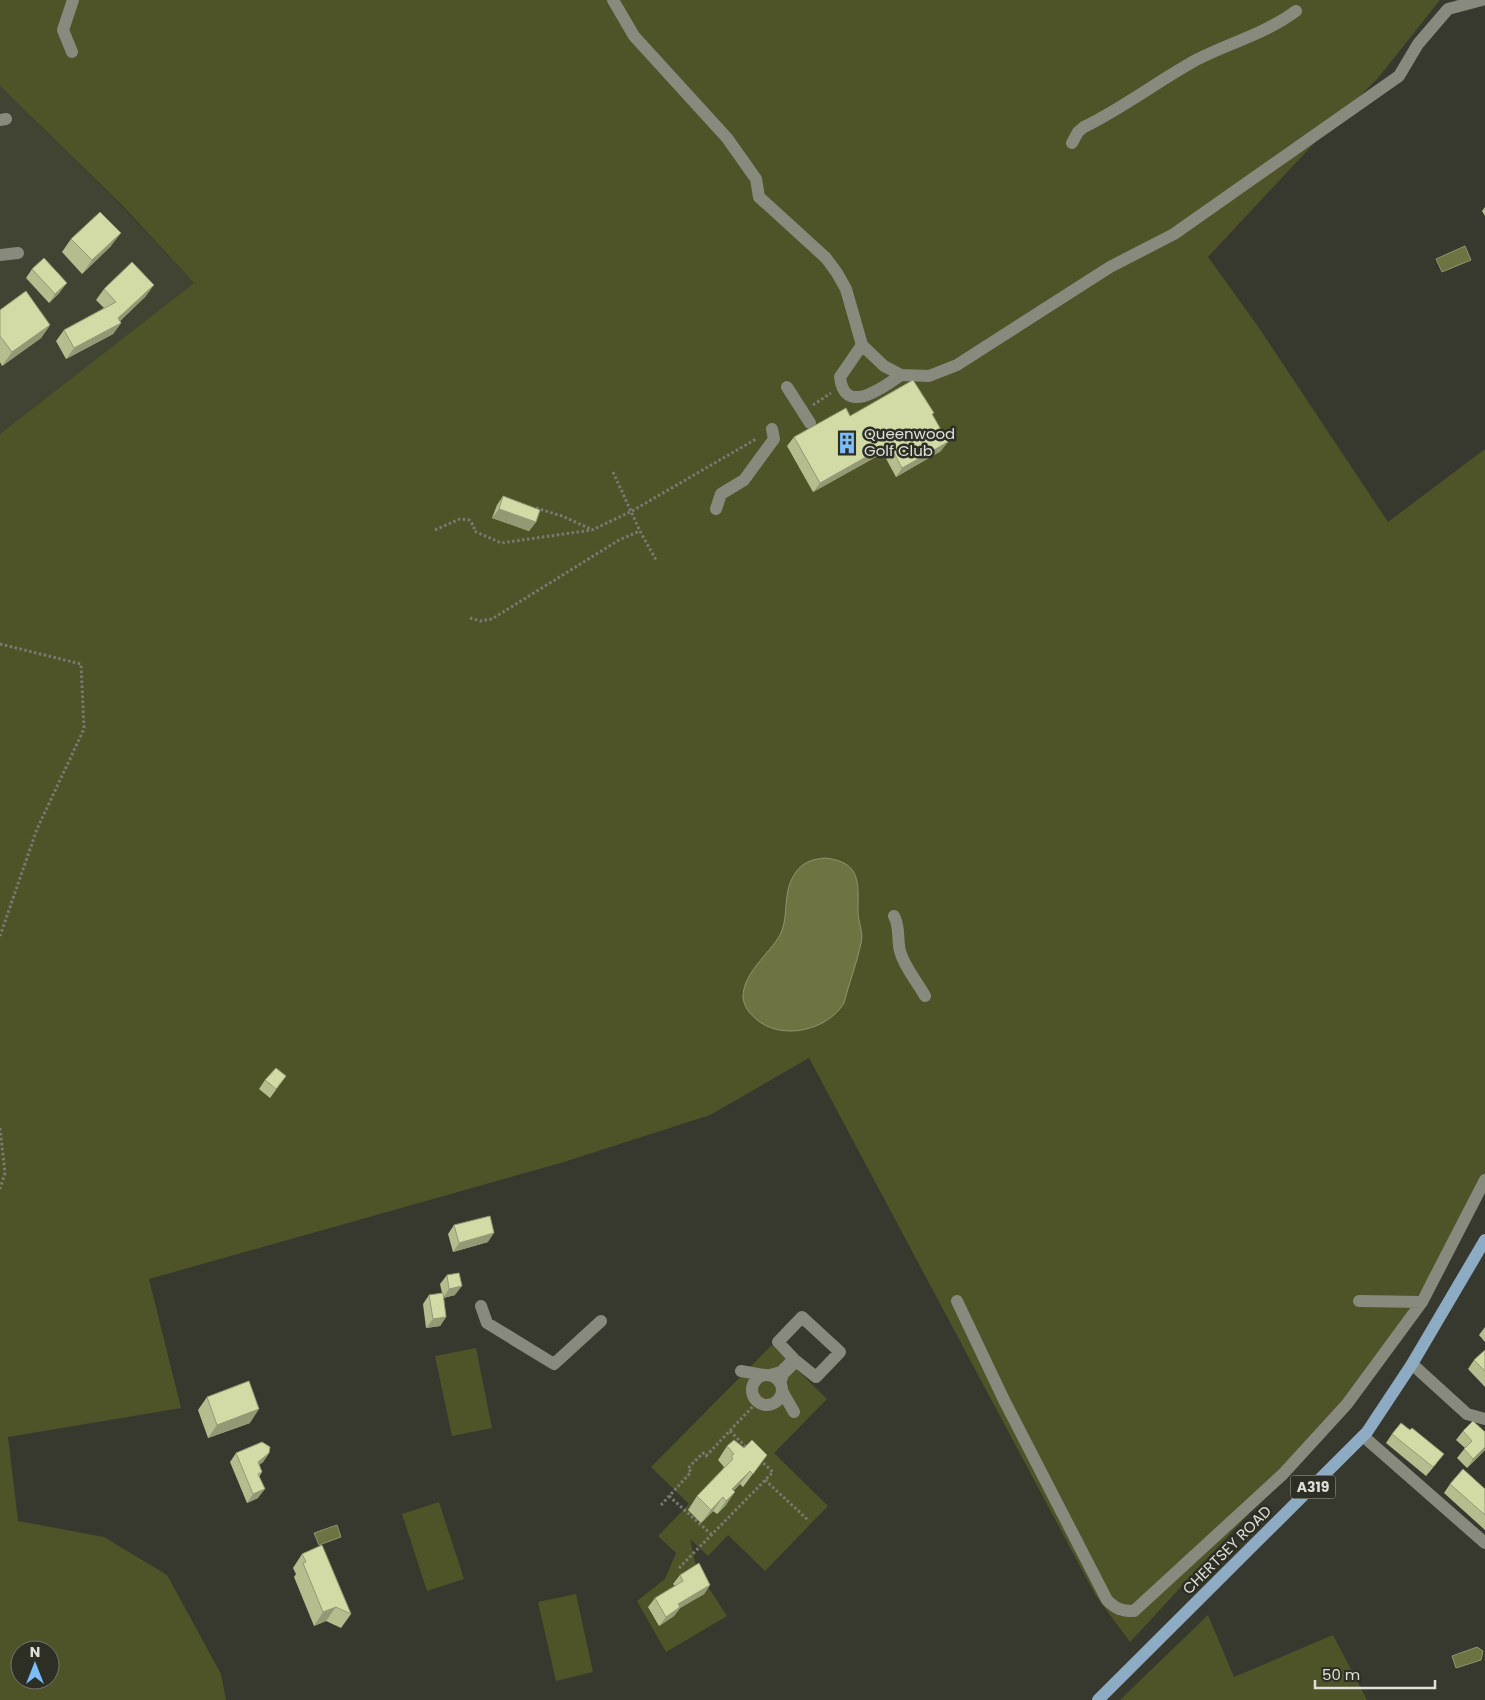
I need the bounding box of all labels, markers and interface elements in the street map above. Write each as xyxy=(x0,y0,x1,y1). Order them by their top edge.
place label: Queenwood Golf Club xyxy=(864,423,955,461)
building icon: Queenwood Golf Club xyxy=(834,430,860,456)
road number: A319 xyxy=(1290,1475,1336,1498)
street label: CHERTSEY ROAD xyxy=(1178,1501,1276,1599)
north arrow xyxy=(10,1640,60,1690)
text: N xyxy=(30,1642,40,1662)
scale bar xyxy=(1315,1658,1435,1690)
text: 50 m xyxy=(1322,1664,1360,1685)

